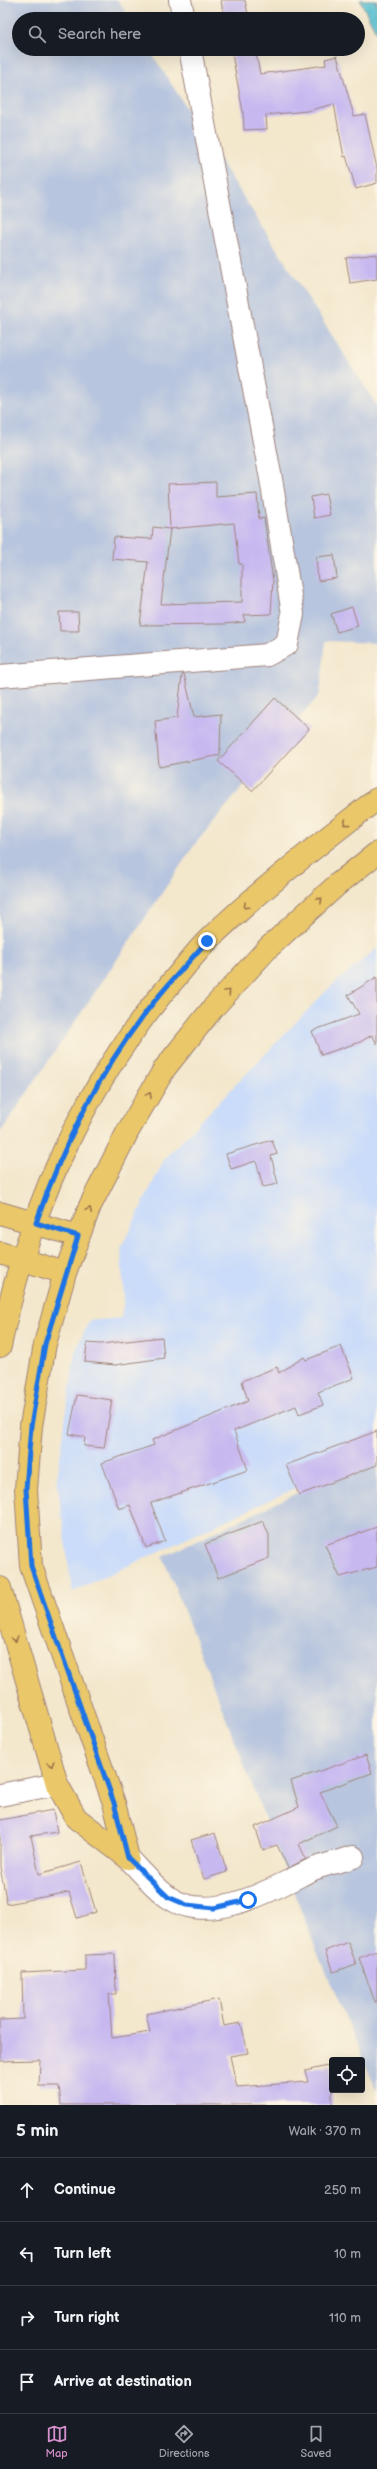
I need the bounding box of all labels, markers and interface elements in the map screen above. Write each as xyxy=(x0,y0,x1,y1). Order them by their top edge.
search box xyxy=(12,12,365,56)
icon: search xyxy=(26,23,48,45)
text: Search here xyxy=(58,25,141,44)
one-way arrow xyxy=(343,818,350,826)
one-way arrow xyxy=(315,898,323,905)
one-way arrow xyxy=(243,901,251,908)
route end xyxy=(198,932,216,950)
one-way arrow xyxy=(223,989,230,996)
one-way arrow xyxy=(145,1092,152,1099)
one-way arrow xyxy=(84,1206,92,1214)
one-way arrow xyxy=(10,1635,19,1642)
one-way arrow xyxy=(46,1760,55,1767)
route start xyxy=(239,1891,257,1909)
map controls xyxy=(329,2057,365,2093)
button: locate xyxy=(329,2057,365,2093)
text: 5 min xyxy=(16,2121,59,2141)
text: Walk · 370 m xyxy=(288,2123,361,2139)
icon: ahead xyxy=(16,2179,38,2201)
text: Continue xyxy=(54,2180,116,2199)
text: 250 m xyxy=(324,2182,361,2198)
icon: left xyxy=(16,2243,38,2265)
text: Turn left xyxy=(54,2244,111,2263)
text: 10 m xyxy=(334,2246,361,2262)
icon: right xyxy=(16,2307,38,2329)
text: Turn right xyxy=(54,2308,119,2327)
text: 110 m xyxy=(329,2310,361,2326)
icon: arrive xyxy=(16,2371,38,2393)
text: Arrive at destination xyxy=(54,2372,192,2391)
tab: Map xyxy=(46,2423,68,2460)
tab: Directions xyxy=(159,2423,209,2460)
tab: Saved xyxy=(301,2423,331,2460)

